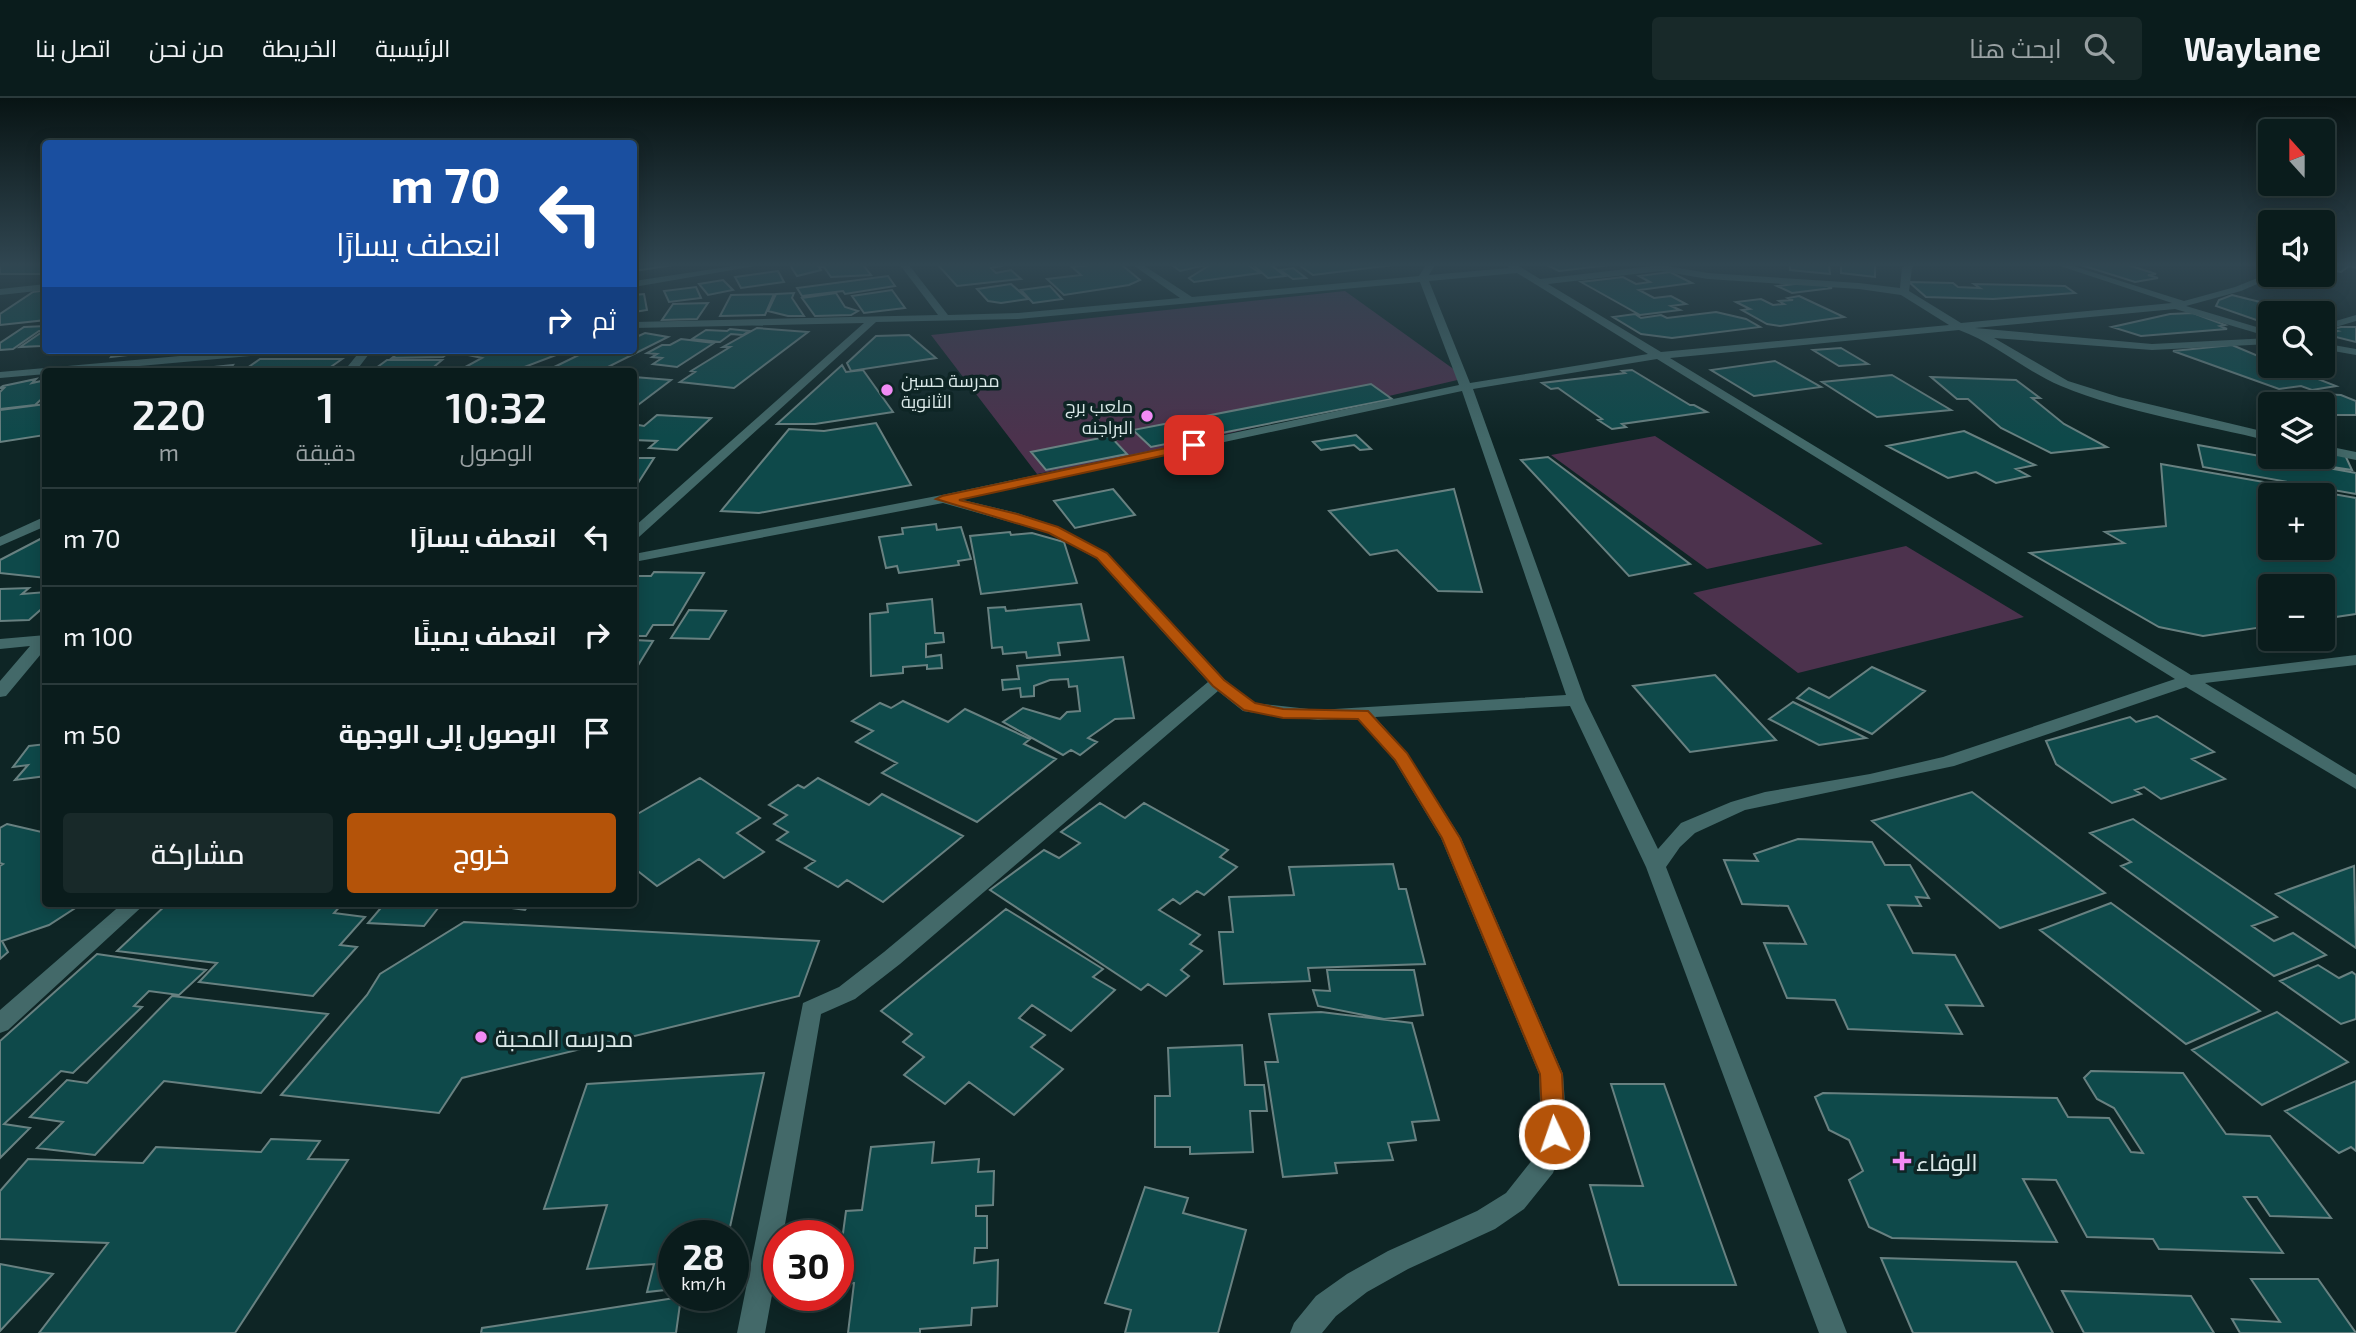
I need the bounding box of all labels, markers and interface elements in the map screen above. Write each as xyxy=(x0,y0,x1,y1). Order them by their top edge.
search box xyxy=(1652,17,2142,80)
text: Waylane xyxy=(2184,28,2321,68)
icon: search xyxy=(2080,29,2118,67)
text: ابحث هنا xyxy=(1969,32,2062,63)
text: اتصل بنا xyxy=(35,33,111,62)
text: من نحن xyxy=(149,33,224,62)
text: الخريطة xyxy=(262,33,337,62)
text: الرئيسية xyxy=(375,33,450,62)
north arrow xyxy=(2258,119,2334,196)
map controls xyxy=(2258,119,2335,651)
text: 70 m xyxy=(390,154,501,213)
icon: left xyxy=(525,168,616,259)
button: sound xyxy=(2258,210,2335,287)
text: انعطف يسارًا xyxy=(336,224,501,262)
icon: right xyxy=(540,301,578,339)
button: search xyxy=(2258,301,2335,378)
text: ثم xyxy=(592,304,616,335)
place label: مدرسة حسين الثانوية xyxy=(901,369,1000,413)
text: 1 xyxy=(317,381,335,431)
text: 10:32 xyxy=(446,381,547,431)
marker: مدرسة حسين الثانوية xyxy=(879,382,895,398)
text: 220 xyxy=(132,388,206,438)
button: layers xyxy=(2258,392,2335,469)
place label: ملعب برج البراجنه xyxy=(1065,395,1133,439)
marker: ملعب برج البراجنه xyxy=(1139,408,1155,424)
pin xyxy=(1164,415,1224,475)
icon: arrive xyxy=(1175,426,1213,464)
text: m xyxy=(159,438,179,466)
text: دقيقة xyxy=(296,438,356,466)
text: الوصول xyxy=(460,438,533,466)
button: + xyxy=(2258,483,2335,560)
icon: left xyxy=(578,518,616,556)
text: انعطف يسارًا xyxy=(410,521,557,552)
text: 70 m xyxy=(63,522,121,553)
button: − xyxy=(2258,574,2335,651)
icon: right xyxy=(578,616,616,654)
text: انعطف يمينًا xyxy=(413,619,557,650)
text: 100 m xyxy=(63,620,133,651)
icon: arrive xyxy=(578,714,616,752)
text: الوصول إلى الوجهة xyxy=(339,717,557,748)
text: 50 m xyxy=(63,718,121,749)
button: مشاركة xyxy=(63,813,333,893)
button: خروج xyxy=(347,813,616,893)
place label: مدرسه المحبة xyxy=(495,1023,633,1052)
marker: مدرسه المحبة xyxy=(473,1029,489,1045)
position arrow xyxy=(1517,1097,1591,1171)
place label: الوفاء xyxy=(1916,1147,1978,1176)
marker: الوفاء xyxy=(1894,1153,1910,1169)
speed limit sign: 30 xyxy=(763,1220,854,1311)
text: 28 xyxy=(682,1235,725,1277)
text: km/h xyxy=(681,1272,726,1294)

